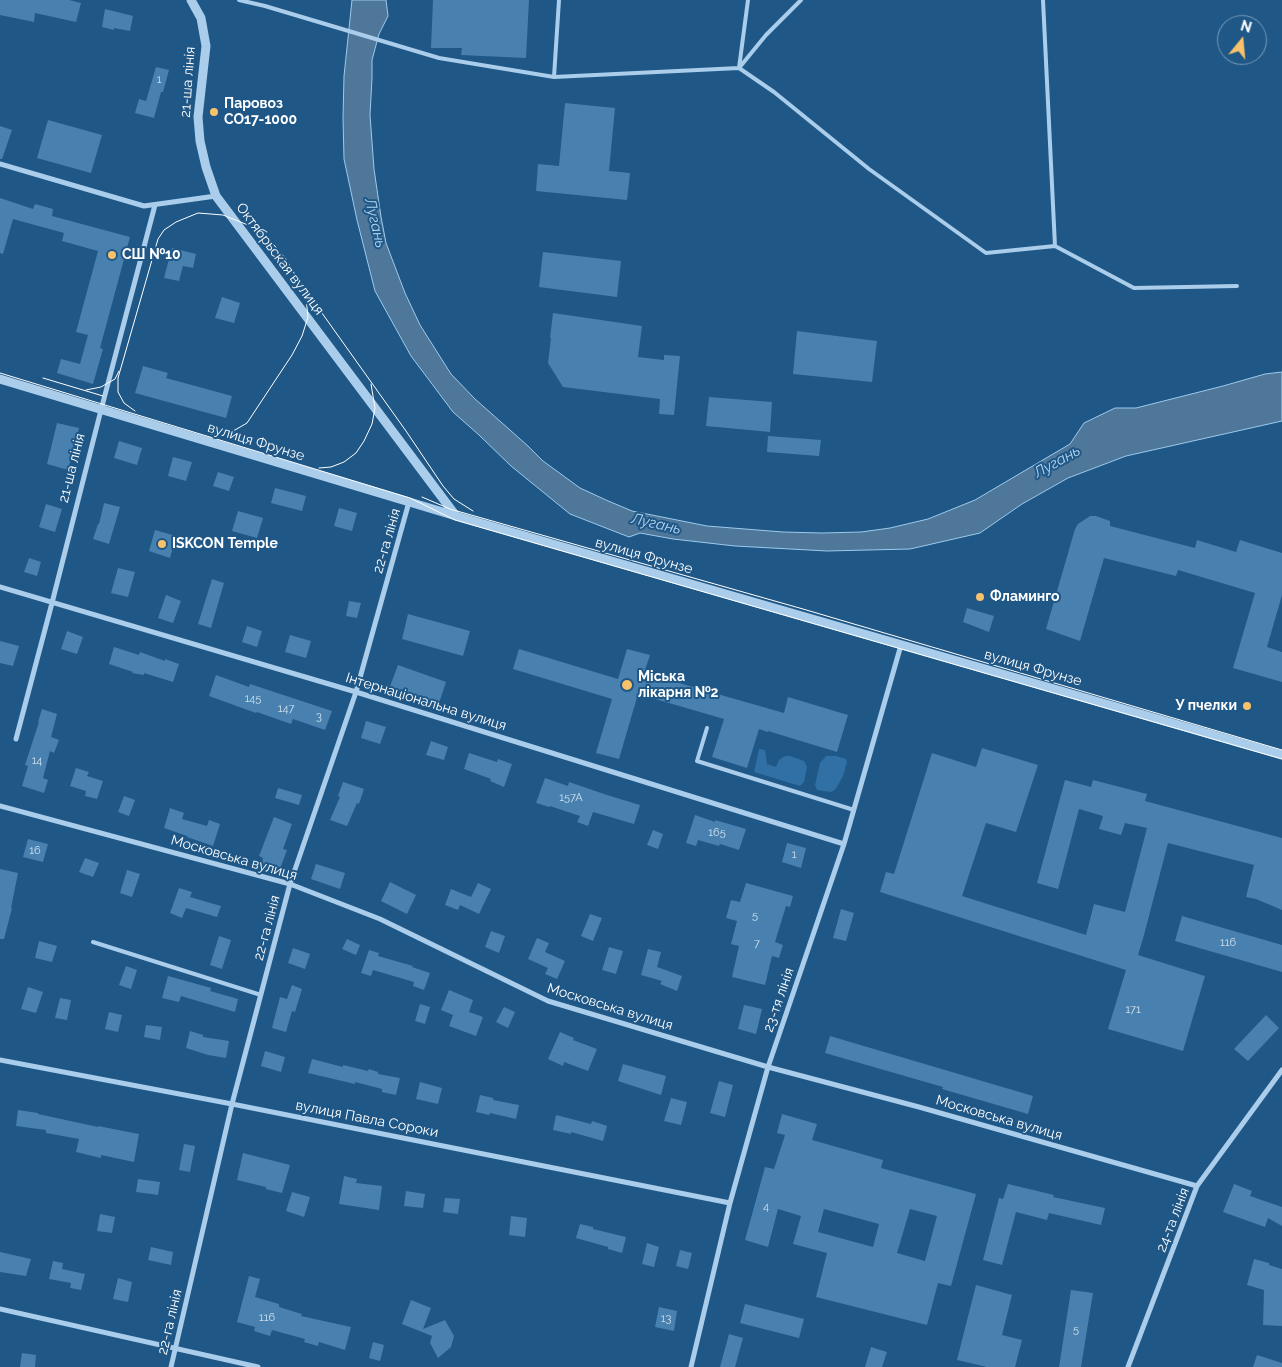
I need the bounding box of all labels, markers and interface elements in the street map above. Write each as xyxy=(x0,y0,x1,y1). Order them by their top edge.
north arrow xyxy=(1217,15,1267,65)
text: N xyxy=(1239,17,1254,36)
street label: 21-ша лінія xyxy=(177,46,199,118)
house number: 1 xyxy=(157,73,161,87)
place label: Паровоз СО17-1000 xyxy=(224,96,297,128)
marker: Паровоз СО17-1000 xyxy=(208,106,220,118)
water label: Лугань xyxy=(361,196,389,250)
street label: Октябрьская вулиця xyxy=(232,200,328,318)
place label: СШ №10 xyxy=(122,247,181,263)
marker: СШ №10 xyxy=(106,249,118,261)
street label: вулиця Фрунзе xyxy=(206,419,306,465)
street label: 21-ша лінія xyxy=(55,432,89,504)
water label: Лугань xyxy=(1030,442,1084,482)
street label: 22-га лінія xyxy=(370,507,404,575)
water label: Лугань xyxy=(629,510,683,538)
street label: вулиця Фрунзе xyxy=(593,534,695,578)
place label: ISKCON Temple xyxy=(172,536,278,552)
marker: ISKCON Temple xyxy=(156,538,168,550)
place label: Фламинго xyxy=(990,589,1060,605)
marker: Фламинго xyxy=(974,591,986,603)
street label: вулиця Фрунзе xyxy=(982,646,1084,690)
place label: Міська лікарня №2 xyxy=(638,669,718,702)
street label: Інтернаціональна вулиця xyxy=(344,670,508,734)
marker: Міська лікарня №2 xyxy=(620,678,634,692)
house number: 145 xyxy=(245,692,261,706)
place label: У пчелки xyxy=(1175,698,1237,714)
marker: У пчелки xyxy=(1241,700,1253,712)
house number: 147 xyxy=(278,702,294,716)
house number: 3 xyxy=(316,710,322,724)
house number: 14 xyxy=(32,754,42,768)
house number: 157А xyxy=(559,791,583,805)
house number: 165 xyxy=(708,826,726,840)
street label: Московська вулиця xyxy=(169,832,299,884)
house number: 16 xyxy=(29,844,41,858)
house number: 1 xyxy=(792,848,796,862)
street label: 22-га лінія xyxy=(250,894,284,962)
house number: 5 xyxy=(752,909,758,923)
house number: 116 xyxy=(1220,936,1236,950)
house number: 7 xyxy=(754,937,760,951)
street label: 23-тя лінія xyxy=(760,966,798,1034)
street label: Московська вулиця xyxy=(545,980,675,1034)
house number: 171 xyxy=(1125,1003,1141,1017)
street label: Московська вулиця xyxy=(934,1092,1064,1144)
street label: вулиця Павла Сороки xyxy=(294,1097,440,1141)
street label: 24-та лінія xyxy=(1153,1185,1193,1255)
house number: 4 xyxy=(763,1200,769,1214)
street label: 22-га лінія xyxy=(154,1288,186,1356)
house number: 116 xyxy=(259,1311,275,1325)
house number: 13 xyxy=(661,1312,671,1326)
house number: 5 xyxy=(1073,1323,1079,1337)

